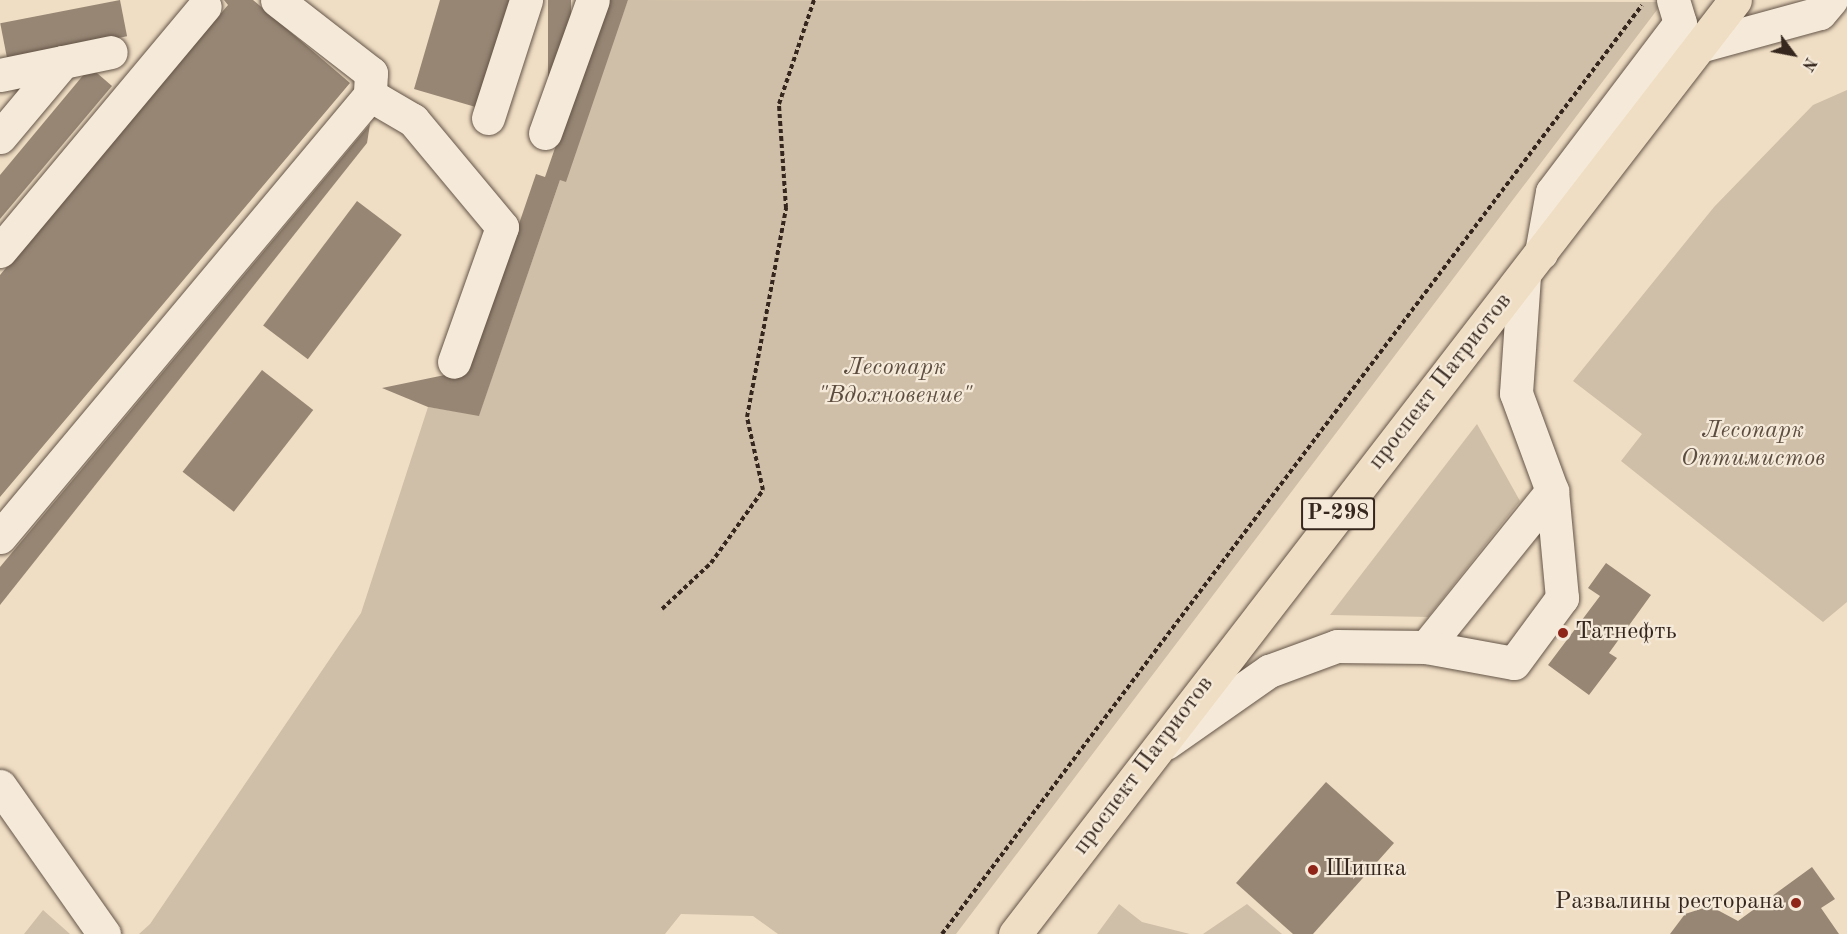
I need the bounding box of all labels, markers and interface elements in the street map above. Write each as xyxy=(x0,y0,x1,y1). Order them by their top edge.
north arrow xyxy=(1763,24,1823,84)
text: N xyxy=(1798,54,1818,73)
street label: проспект Патриотов xyxy=(1363,288,1519,476)
park label: Лесопарк "Вдохновение" xyxy=(818,355,972,411)
park label: Лесопарк Оптимистов xyxy=(1681,418,1825,474)
road number: Р-298 xyxy=(1300,495,1376,533)
place label: Татнефть xyxy=(1575,619,1677,647)
marker: Татнефть xyxy=(1556,626,1570,640)
street label: проспект Патриотов xyxy=(1067,671,1221,861)
place label: Шишка xyxy=(1325,856,1407,884)
marker: Шишка xyxy=(1306,863,1320,877)
place label: Развалины ресторана xyxy=(1555,889,1784,917)
marker: Развалины ресторана xyxy=(1789,896,1803,910)

